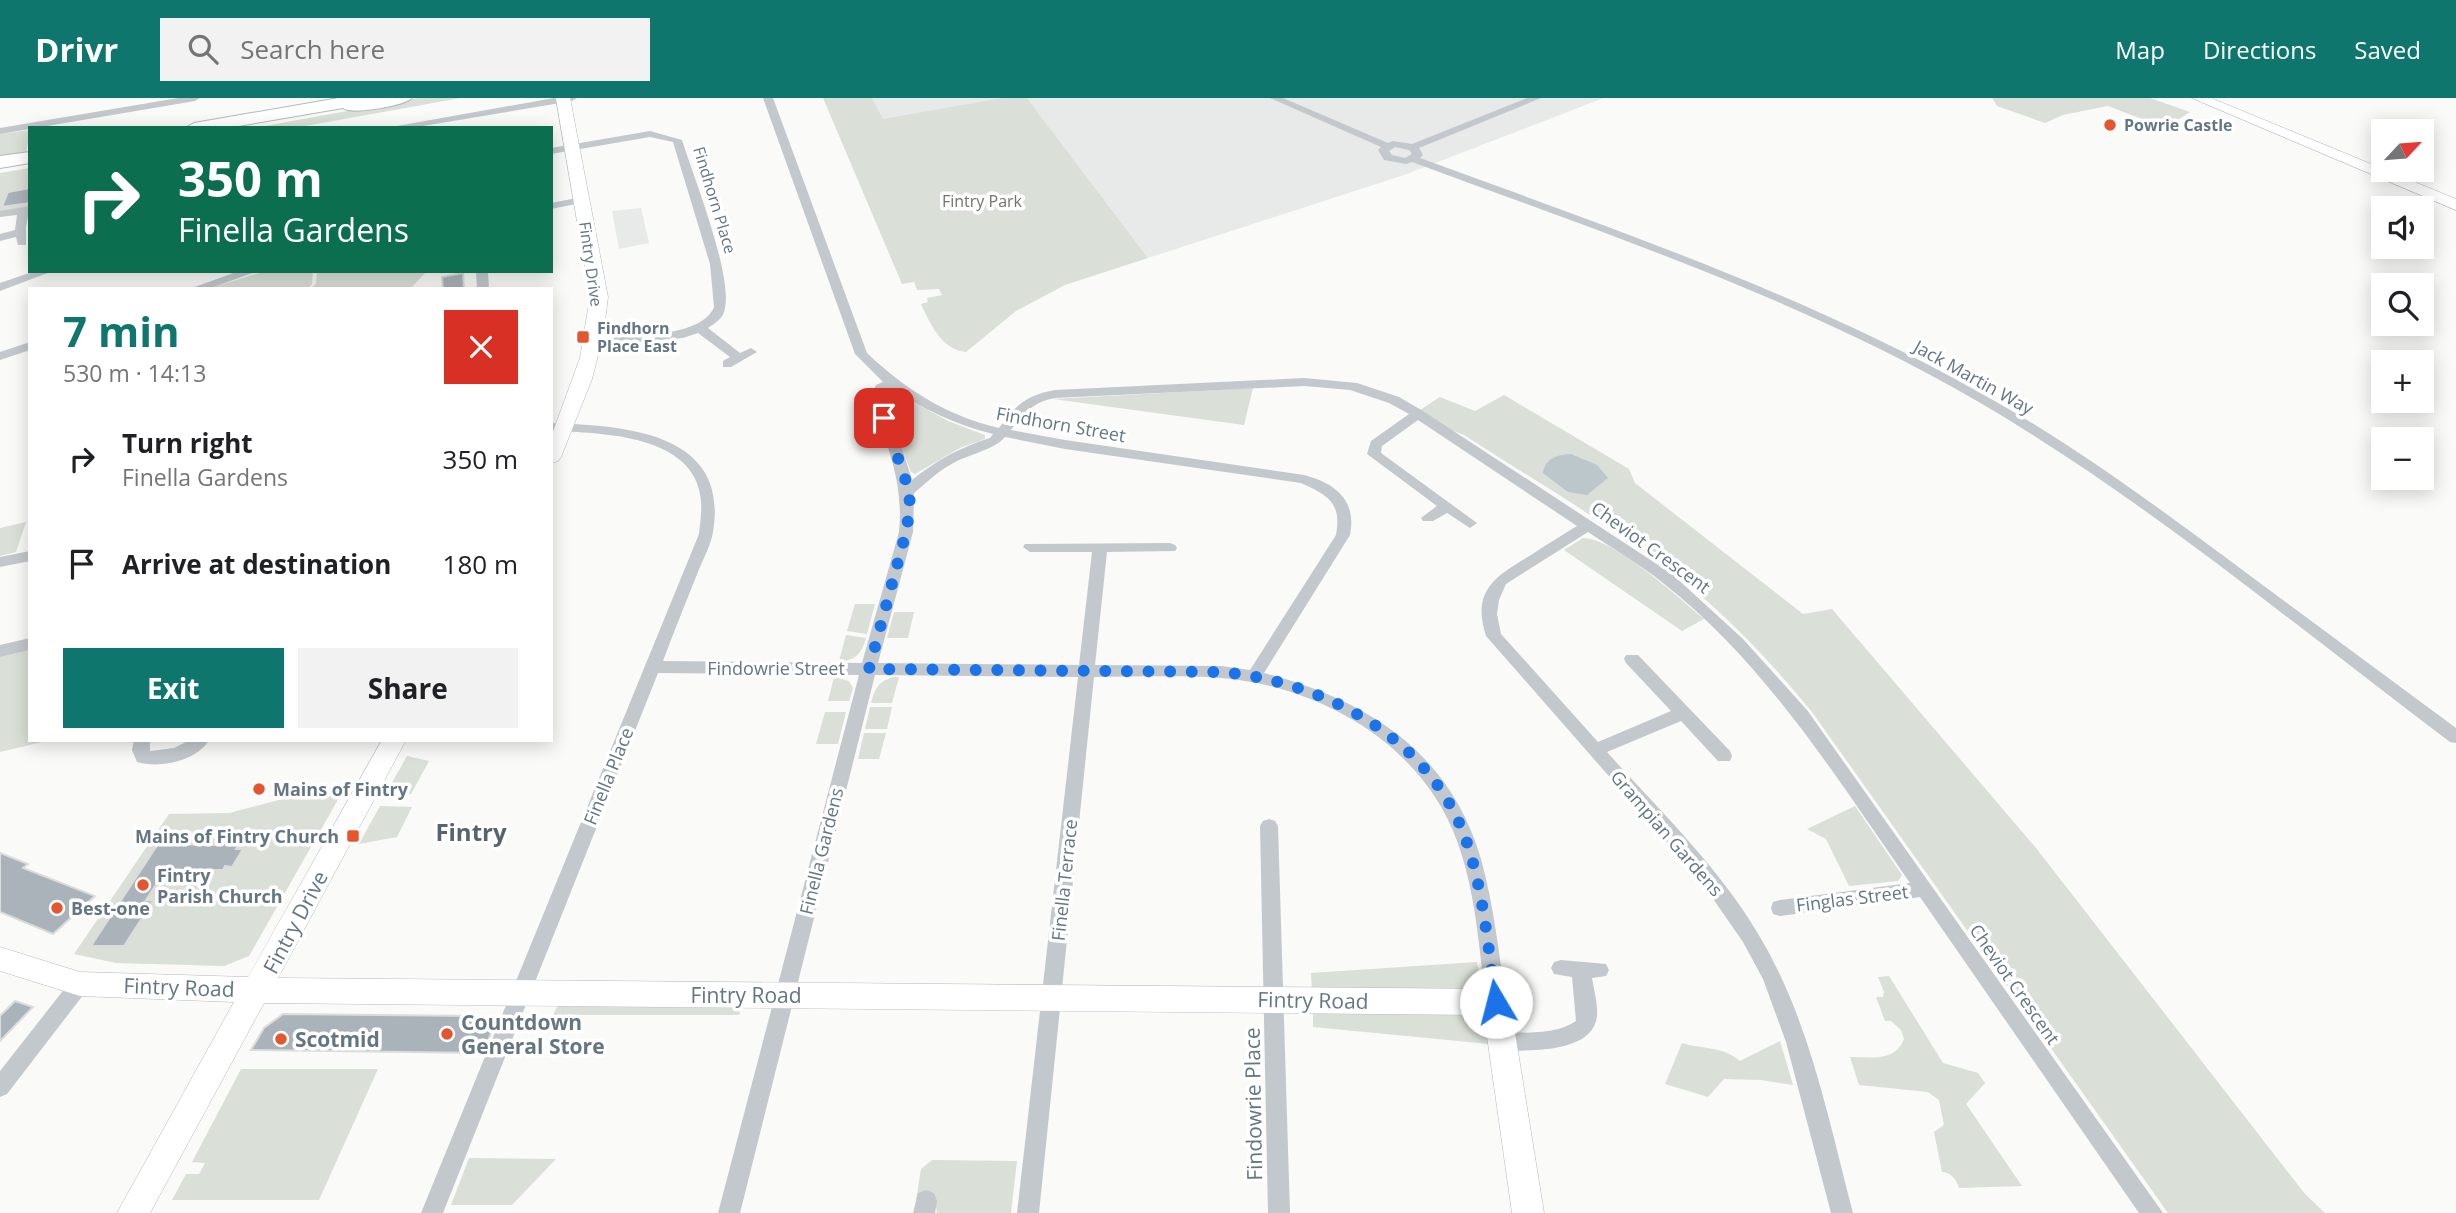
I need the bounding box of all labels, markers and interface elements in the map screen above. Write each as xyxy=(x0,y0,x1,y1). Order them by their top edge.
search box xyxy=(160,18,650,81)
text: Drivr xyxy=(35,27,118,72)
icon: search xyxy=(184,30,222,68)
text: Search here xyxy=(240,31,385,67)
text: Map xyxy=(2115,33,2165,66)
text: Directions xyxy=(2203,33,2316,66)
text: Saved xyxy=(2354,33,2421,66)
place label: Powrie Castle xyxy=(2124,114,2233,136)
marker: Powrie Castle xyxy=(2102,117,2118,133)
north arrow xyxy=(2371,119,2434,182)
map controls xyxy=(2371,119,2434,490)
street label: Findhorn Place xyxy=(688,144,742,256)
text: 350 m xyxy=(178,145,323,211)
icon: right xyxy=(63,154,154,245)
park label: Fintry Park xyxy=(942,190,1023,212)
button: sound xyxy=(2371,196,2434,259)
text: Finella Gardens xyxy=(178,208,409,251)
street label: Fintry Drive xyxy=(574,220,608,308)
button: search xyxy=(2371,273,2434,336)
text: 7 min xyxy=(63,302,180,359)
button: close xyxy=(444,310,518,384)
place label: Findhorn Place East xyxy=(597,317,677,357)
marker: Findhorn Place East xyxy=(575,329,591,345)
street label: Jack Martin Way xyxy=(1908,333,2039,420)
button: + xyxy=(2371,350,2434,413)
text: 530 m · 14:13 xyxy=(63,357,206,389)
pin xyxy=(854,388,914,448)
icon: arrive xyxy=(865,399,903,437)
street label: Findhorn Street xyxy=(994,401,1128,447)
text: Turn right xyxy=(122,425,253,461)
button: − xyxy=(2371,427,2434,490)
icon: right xyxy=(63,440,101,478)
text: 350 m xyxy=(443,441,518,477)
text: Finella Gardens xyxy=(122,461,288,493)
street label: Cheviot Crescent xyxy=(1587,496,1715,598)
icon: arrive xyxy=(63,545,101,583)
text: Arrive at destination xyxy=(122,546,391,582)
text: 180 m xyxy=(443,546,518,582)
button: Exit xyxy=(63,648,284,728)
button: Share xyxy=(298,648,518,728)
street label: Findowrie Street xyxy=(707,656,845,680)
street label: Finella Place xyxy=(578,724,638,828)
street label: Grampian Gardens xyxy=(1606,765,1728,901)
place label: Mains of Fintry xyxy=(273,777,409,801)
marker: Mains of Fintry xyxy=(251,781,267,797)
street label: Finella Gardens xyxy=(794,785,848,917)
district label: Fintry xyxy=(435,815,507,848)
street label: Finella Terrace xyxy=(1046,818,1082,942)
place label: Mains of Fintry Church xyxy=(135,824,339,848)
marker: Mains of Fintry Church xyxy=(345,828,361,844)
place label: Fintry Parish Church xyxy=(157,863,283,908)
street label: Fintry Drive xyxy=(256,866,334,978)
marker: Fintry Parish Church xyxy=(135,877,151,893)
street label: Finglas Street xyxy=(1795,879,1909,917)
place label: Best-one xyxy=(71,896,150,920)
marker: Best-one xyxy=(49,900,65,916)
street label: Cheviot Crescent xyxy=(1965,919,2065,1049)
position arrow xyxy=(1459,965,1533,1039)
street label: Fintry Road xyxy=(123,971,235,1003)
street label: Fintry Road xyxy=(690,981,802,1009)
street label: Fintry Road xyxy=(1257,985,1369,1015)
place label: Countdown General Store xyxy=(461,1008,605,1060)
place label: Scotmid xyxy=(295,1025,380,1053)
marker: Countdown General Store xyxy=(439,1026,455,1042)
street label: Findowrie Place xyxy=(1238,1027,1268,1181)
marker: Scotmid xyxy=(273,1031,289,1047)

